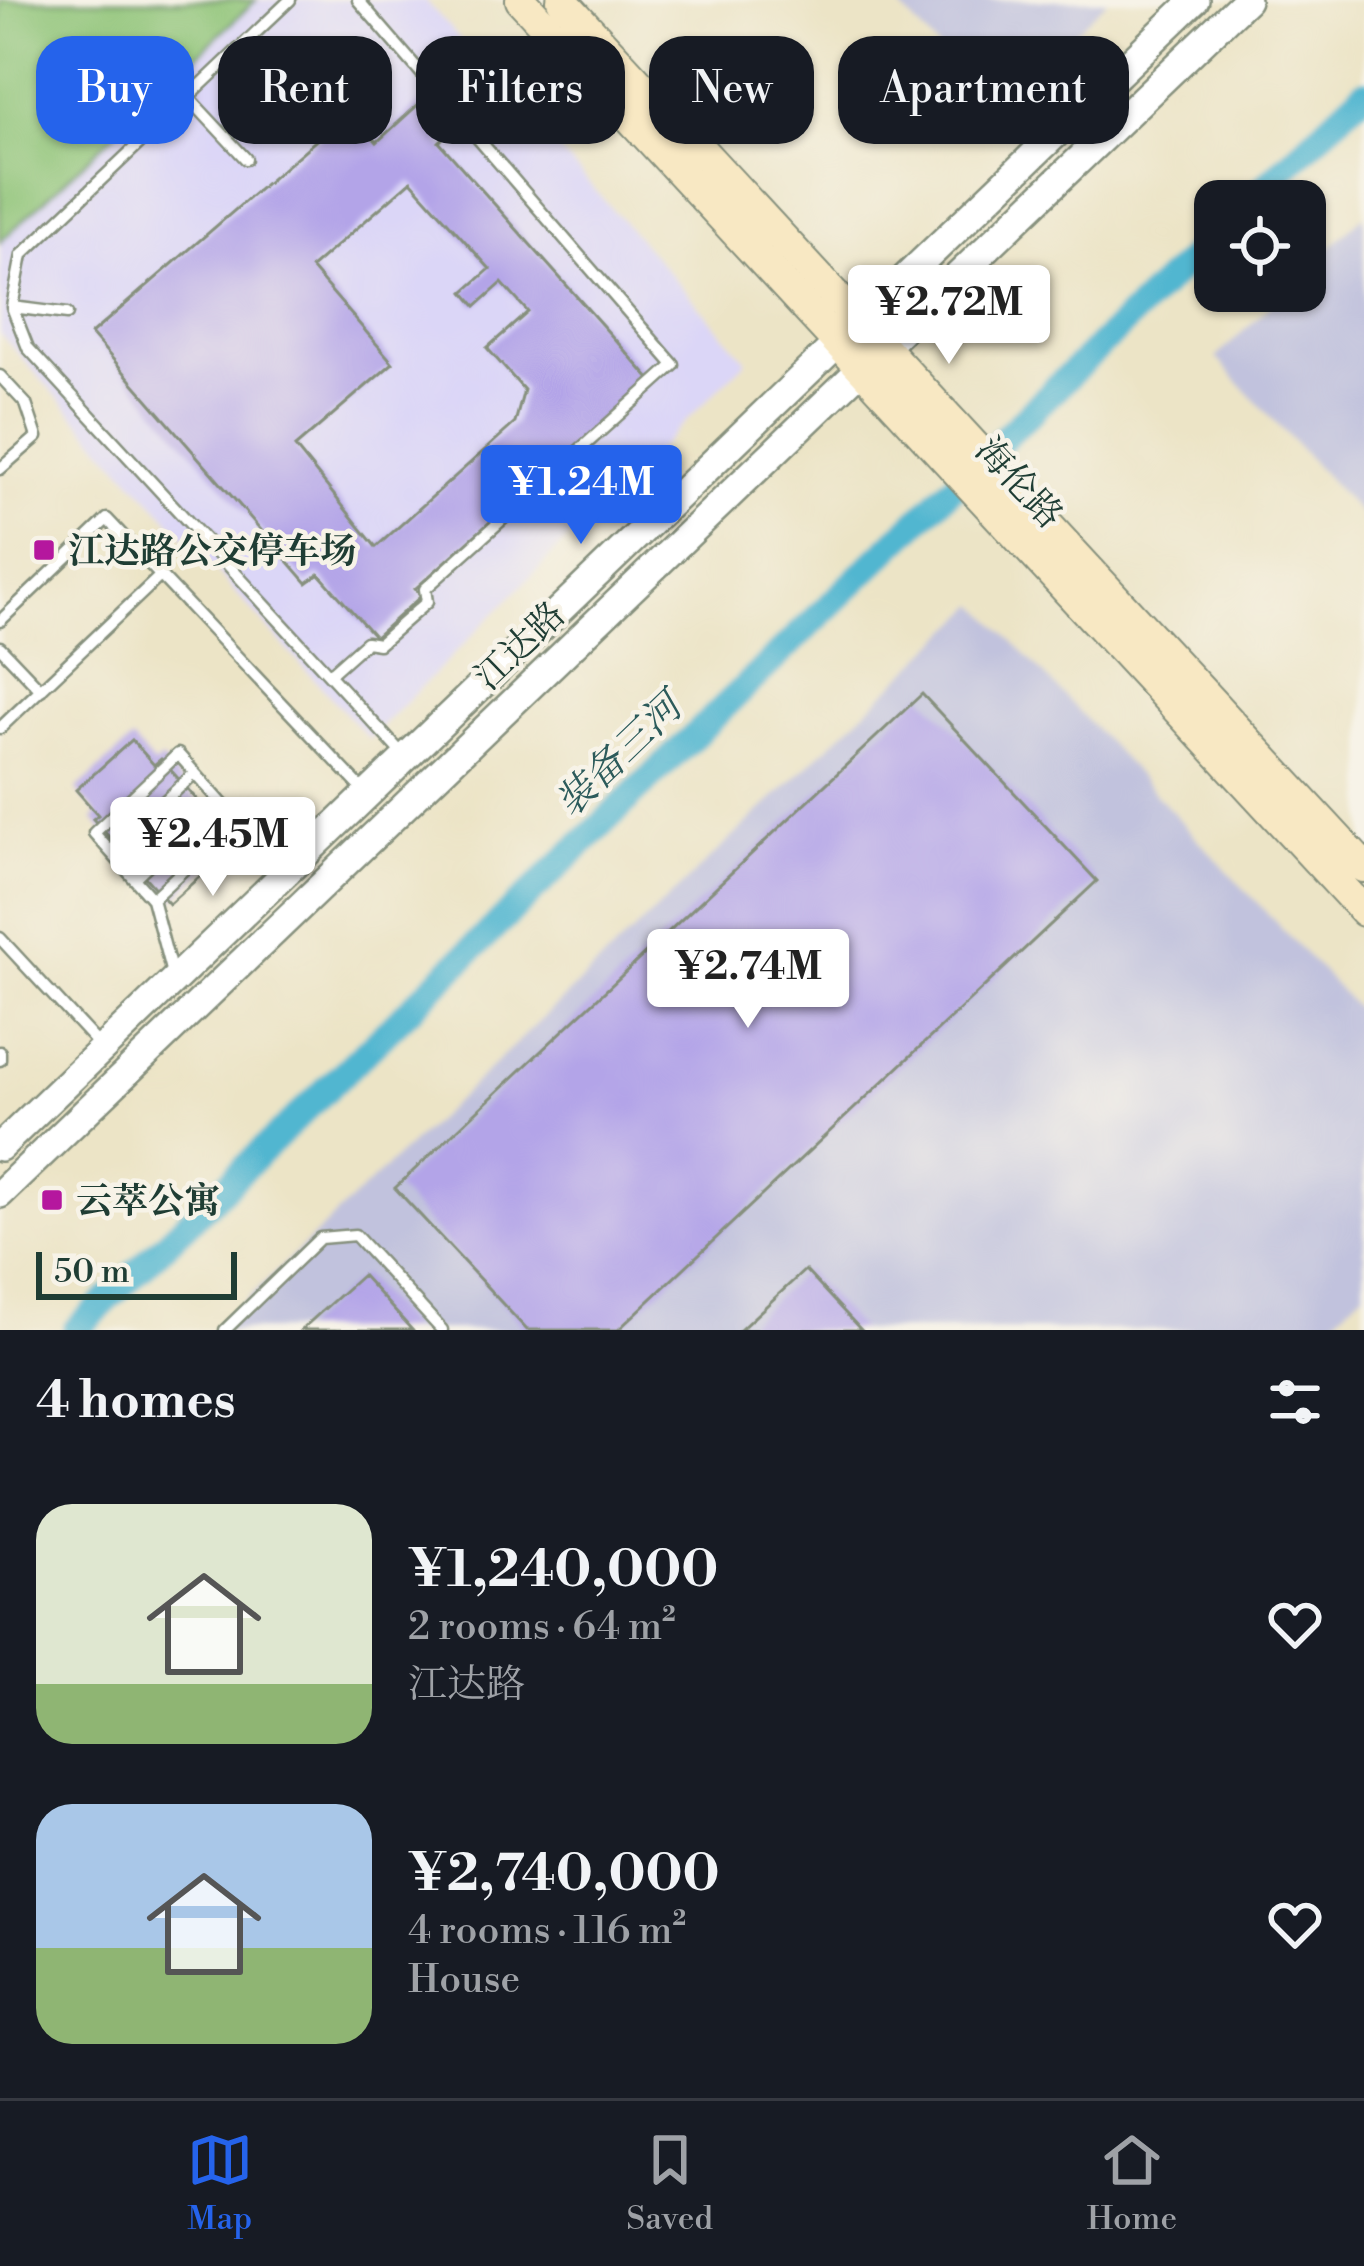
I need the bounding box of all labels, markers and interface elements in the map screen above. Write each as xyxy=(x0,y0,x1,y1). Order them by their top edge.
chip: Buy xyxy=(36,36,194,144)
chip: Rent xyxy=(218,36,392,144)
chip: Filters xyxy=(416,36,625,144)
chip: New xyxy=(649,36,814,144)
chip: Apartment xyxy=(838,36,1129,144)
map controls xyxy=(1194,180,1326,312)
button: locate xyxy=(1194,180,1326,312)
pin: ¥2.72M xyxy=(851,265,1047,367)
text: ¥2.72M xyxy=(875,279,1023,328)
street label: 海伦路 xyxy=(965,429,1071,539)
pin: ¥1.24M xyxy=(483,445,679,547)
text: ¥1.24M xyxy=(508,459,654,508)
place label: 江达路公交停车场 xyxy=(68,530,356,575)
marker: 江达路公交停车场 xyxy=(31,537,57,563)
street label: 江达路 xyxy=(466,593,575,701)
water label: 装备三河 xyxy=(547,680,697,828)
pin: ¥2.45M xyxy=(115,797,311,899)
text: ¥2.45M xyxy=(137,811,289,860)
pin: ¥2.74M xyxy=(650,929,846,1031)
text: ¥2.74M xyxy=(674,943,822,992)
place label: 云萃公寓 xyxy=(76,1180,220,1225)
marker: 云萃公寓 xyxy=(39,1187,65,1213)
scale bar xyxy=(36,1246,237,1299)
text: 50 m xyxy=(54,1252,130,1293)
icon: filters xyxy=(1262,1369,1328,1435)
text: 4 homes xyxy=(36,1370,236,1434)
text: ¥1,240,000 xyxy=(408,1539,718,1603)
icon: home xyxy=(132,1552,276,1696)
icon: heart xyxy=(1262,1591,1328,1657)
text: 2 rooms · 64 m² xyxy=(408,1603,676,1652)
text: 江达路 xyxy=(408,1661,525,1710)
text: ¥2,740,000 xyxy=(408,1843,720,1907)
icon: home xyxy=(132,1852,276,1996)
icon: heart xyxy=(1262,1891,1328,1957)
text: 4 rooms · 116 m² xyxy=(408,1907,686,1956)
text: House xyxy=(408,1956,520,2005)
tab: Map xyxy=(187,2127,253,2240)
tab: Saved xyxy=(626,2127,713,2240)
tab: Home xyxy=(1087,2127,1177,2240)

